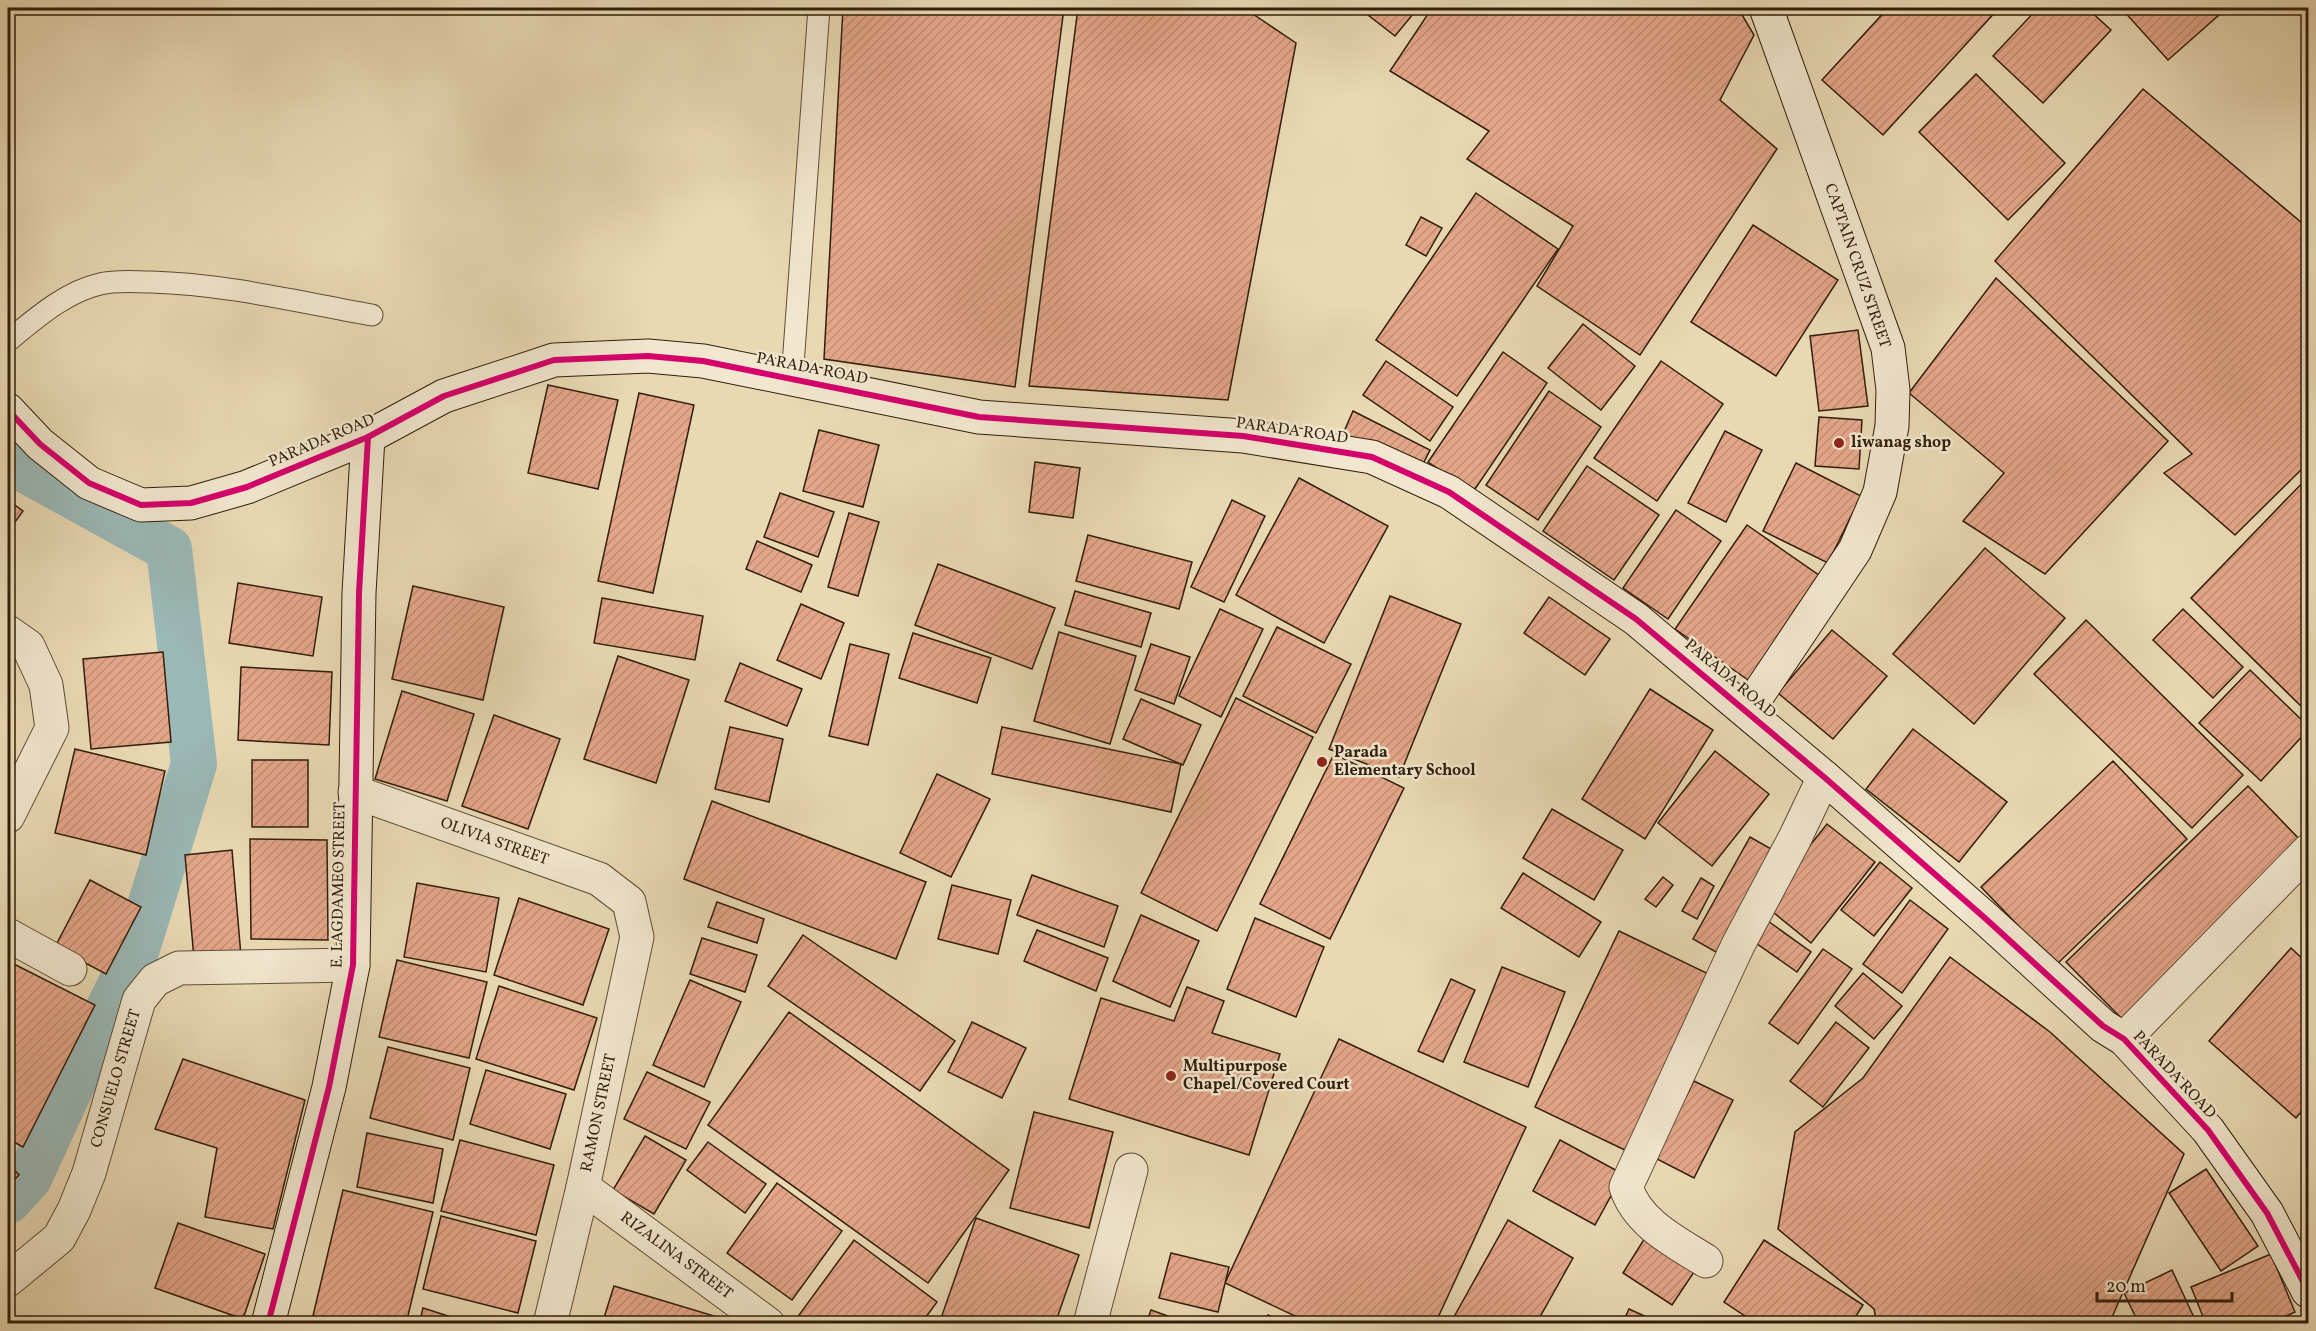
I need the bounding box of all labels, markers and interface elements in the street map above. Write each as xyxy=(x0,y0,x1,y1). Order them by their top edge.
street label: CAPTAIN CRUZ STREET xyxy=(1818,181,1896,351)
street label: PARADA ROAD xyxy=(754,347,870,391)
street label: PARADA ROAD xyxy=(266,409,379,473)
street label: PARADA ROAD xyxy=(1234,412,1350,450)
place label: liwanag shop xyxy=(1851,432,1951,454)
marker: liwanag shop xyxy=(1832,436,1846,450)
street label: PARADA ROAD xyxy=(1680,634,1781,724)
place label: Parada Elementary School xyxy=(1334,742,1476,782)
marker: Parada Elementary School xyxy=(1315,755,1329,769)
street label: E. LAGDAMEO STREET xyxy=(327,802,351,968)
street label: OLIVIA STREET xyxy=(437,812,552,871)
street label: CONSUELO STREET xyxy=(86,1007,147,1150)
street label: PARADA ROAD xyxy=(2127,1026,2221,1124)
street label: RAMON STREET xyxy=(576,1052,622,1174)
place label: Multipurpose Chapel/Covered Court xyxy=(1183,1056,1350,1096)
marker: Multipurpose Chapel/Covered Court xyxy=(1164,1069,1178,1083)
street label: RIZALINA STREET xyxy=(615,1207,737,1305)
scale bar xyxy=(2097,1265,2232,1303)
text: 20 m xyxy=(2106,1275,2146,1300)

